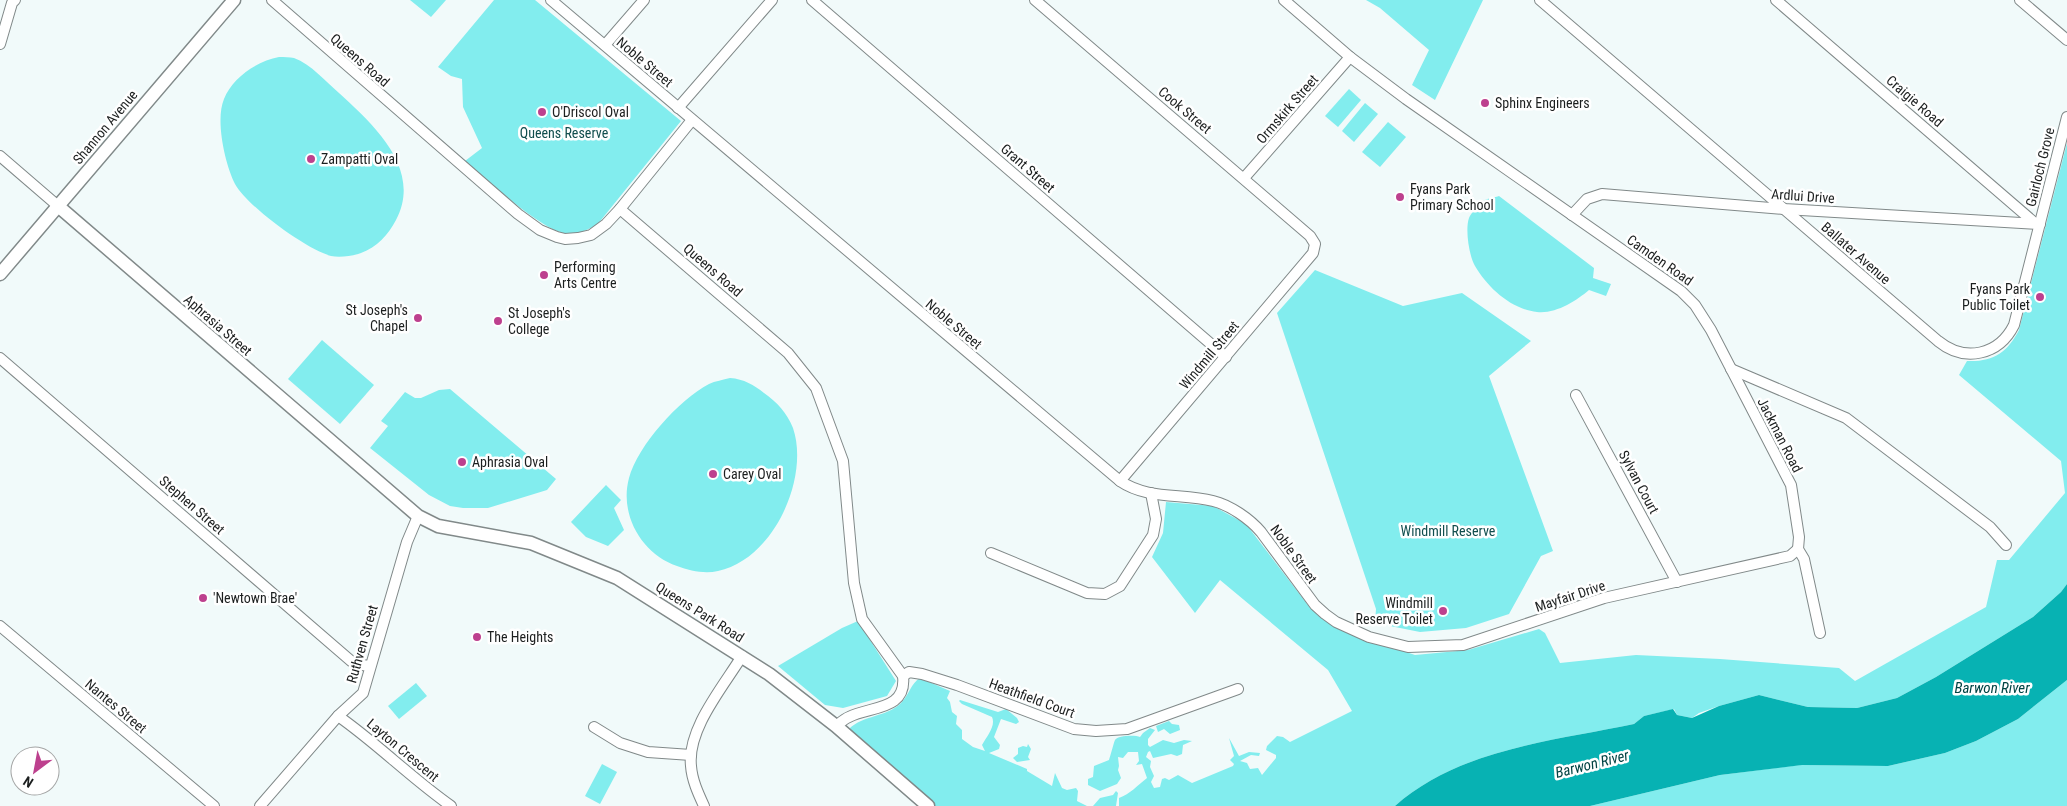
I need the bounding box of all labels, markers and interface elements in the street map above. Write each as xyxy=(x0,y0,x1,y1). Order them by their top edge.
street label: Queens Road xyxy=(327,30,393,90)
street label: Noble Street xyxy=(614,34,676,90)
street label: Ormskirk Street xyxy=(1253,71,1321,147)
street label: Craigie Road xyxy=(1883,72,1947,130)
street label: Cook Street xyxy=(1155,83,1215,137)
street label: Shannon Avenue xyxy=(69,86,141,167)
place label: Sphinx Engineers xyxy=(1495,95,1590,111)
marker: Sphinx Engineers xyxy=(1479,97,1491,109)
place label: O'Driscol Oval xyxy=(552,104,629,120)
marker: O'Driscol Oval xyxy=(536,106,548,118)
park label: Queens Reserve xyxy=(520,125,609,141)
street label: Gairloch Grove xyxy=(2022,125,2058,208)
street label: Grant Street xyxy=(998,140,1058,196)
place label: Zampatti Oval xyxy=(321,151,398,167)
marker: Zampatti Oval xyxy=(305,153,317,165)
place label: Fyans Park Primary School xyxy=(1410,181,1494,213)
street label: Ardlui Drive xyxy=(1771,186,1836,206)
marker: Fyans Park Primary School xyxy=(1394,191,1406,203)
street label: Ballater Avenue xyxy=(1818,219,1894,288)
street label: Camden Road xyxy=(1624,231,1696,289)
street label: Queens Road xyxy=(680,240,746,300)
place label: Performing Arts Centre xyxy=(554,259,617,291)
marker: Performing Arts Centre xyxy=(538,269,550,281)
place label: Fyans Park Public Toilet xyxy=(1962,281,2031,313)
street label: Aphrasia Street xyxy=(181,291,255,359)
marker: Fyans Park Public Toilet xyxy=(2034,291,2046,303)
street label: Noble Street xyxy=(923,296,985,352)
place label: St Joseph's Chapel xyxy=(345,302,408,334)
place label: St Joseph's College xyxy=(508,305,571,337)
marker: St Joseph's Chapel xyxy=(412,312,424,324)
marker: St Joseph's College xyxy=(492,315,504,327)
street label: Windmill Street xyxy=(1176,318,1242,392)
street label: Jackman Road xyxy=(1754,395,1806,475)
street label: Sylvan Court xyxy=(1616,448,1662,516)
place label: Aphrasia Oval xyxy=(472,454,548,470)
marker: Aphrasia Oval xyxy=(456,456,468,468)
place label: Carey Oval xyxy=(723,466,782,482)
marker: Carey Oval xyxy=(707,468,719,480)
street label: Stephen Street xyxy=(156,472,228,538)
street label: Noble Street xyxy=(1267,522,1321,586)
park label: Windmill Reserve xyxy=(1401,523,1496,539)
street label: Mayfair Drive xyxy=(1533,577,1608,615)
street label: Queens Park Road xyxy=(653,578,747,646)
place label: 'Newtown Brae' xyxy=(213,590,297,606)
marker: 'Newtown Brae' xyxy=(197,592,209,604)
place label: Windmill Reserve Toilet xyxy=(1356,595,1433,627)
street label: Ruthven Street xyxy=(343,603,381,685)
marker: Windmill Reserve Toilet xyxy=(1437,605,1449,617)
place label: The Heights xyxy=(487,629,553,645)
marker: The Heights xyxy=(471,631,483,643)
street label: Heathfield Court xyxy=(987,675,1077,721)
street label: Nantes Street xyxy=(82,676,150,736)
water label: Barwon River xyxy=(1954,679,2030,697)
street label: Layton Crescent xyxy=(364,715,442,785)
north arrow xyxy=(10,746,60,796)
water label: Barwon River xyxy=(1553,746,1631,782)
text: N xyxy=(20,773,36,791)

